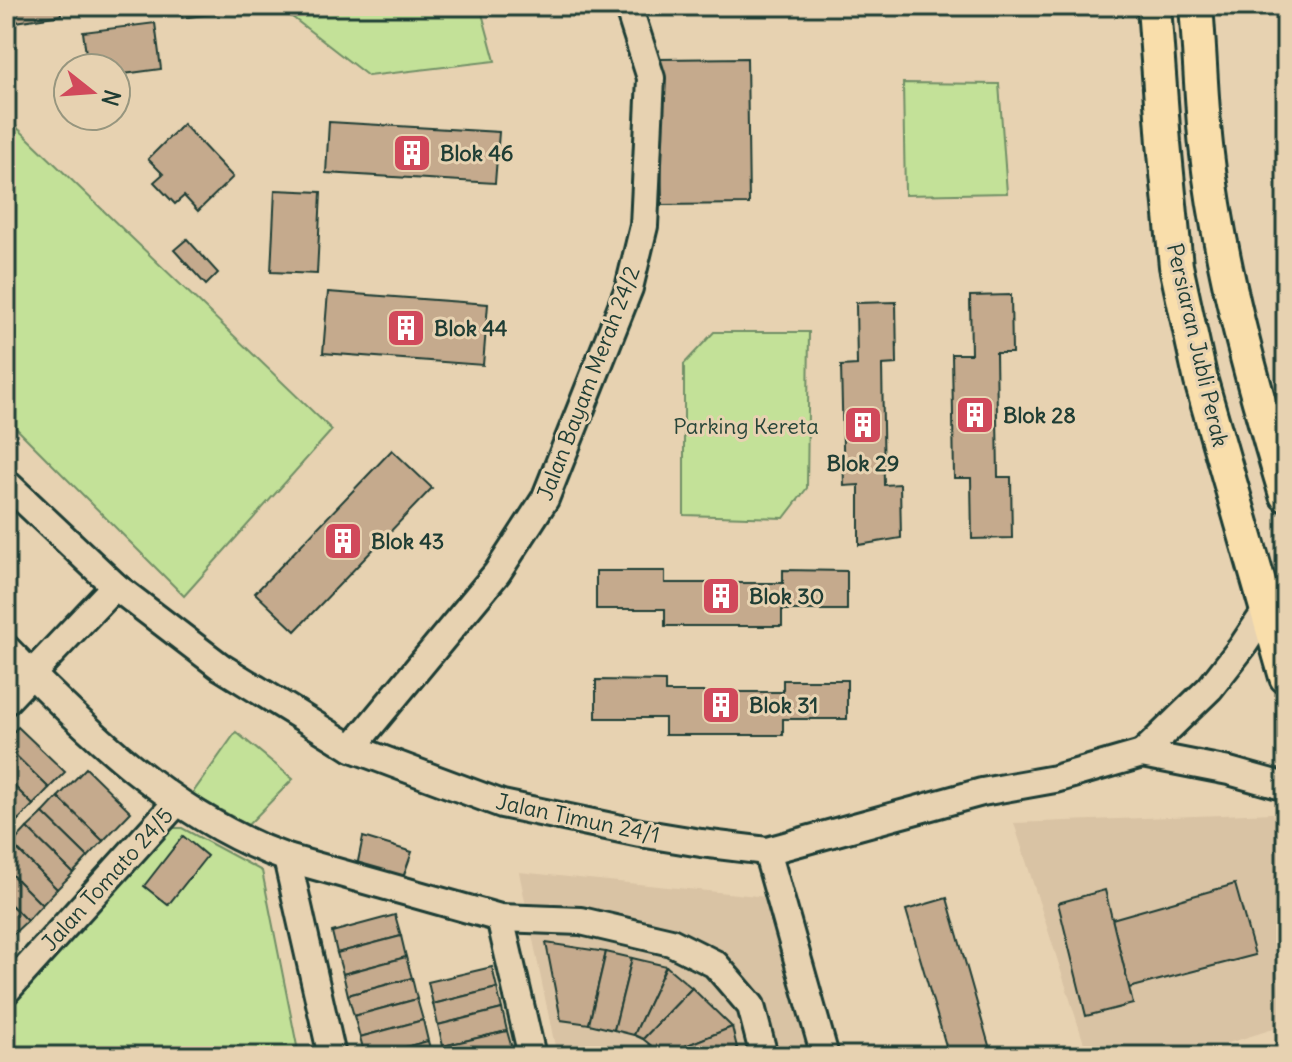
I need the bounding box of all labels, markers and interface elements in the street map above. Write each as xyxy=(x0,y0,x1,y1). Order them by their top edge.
north arrow xyxy=(52,52,132,132)
text: N xyxy=(96,86,127,109)
building icon: Blok 46 xyxy=(391,132,433,174)
place label: Blok 46 xyxy=(440,139,514,167)
street label: Persiaran Jubli Perak xyxy=(1161,241,1235,449)
street label: Jalan Bayam Merah 24/2 xyxy=(530,262,646,504)
building icon: Blok 44 xyxy=(385,307,427,349)
place label: Blok 44 xyxy=(434,314,508,342)
building icon: Blok 28 xyxy=(954,394,996,436)
place label: Blok 28 xyxy=(1003,401,1076,429)
building icon: Blok 29 xyxy=(842,404,884,446)
park label: Parking Kereta xyxy=(673,412,819,440)
place label: Blok 29 xyxy=(827,449,899,477)
building icon: Blok 43 xyxy=(322,520,364,562)
place label: Blok 43 xyxy=(371,527,444,555)
building icon: Blok 30 xyxy=(700,575,742,617)
place label: Blok 30 xyxy=(749,582,824,610)
building icon: Blok 31 xyxy=(700,684,742,726)
place label: Blok 31 xyxy=(749,691,818,719)
street label: Jalan Timun 24/1 xyxy=(494,787,662,849)
street label: Jalan Tomato 24/5 xyxy=(35,801,179,957)

